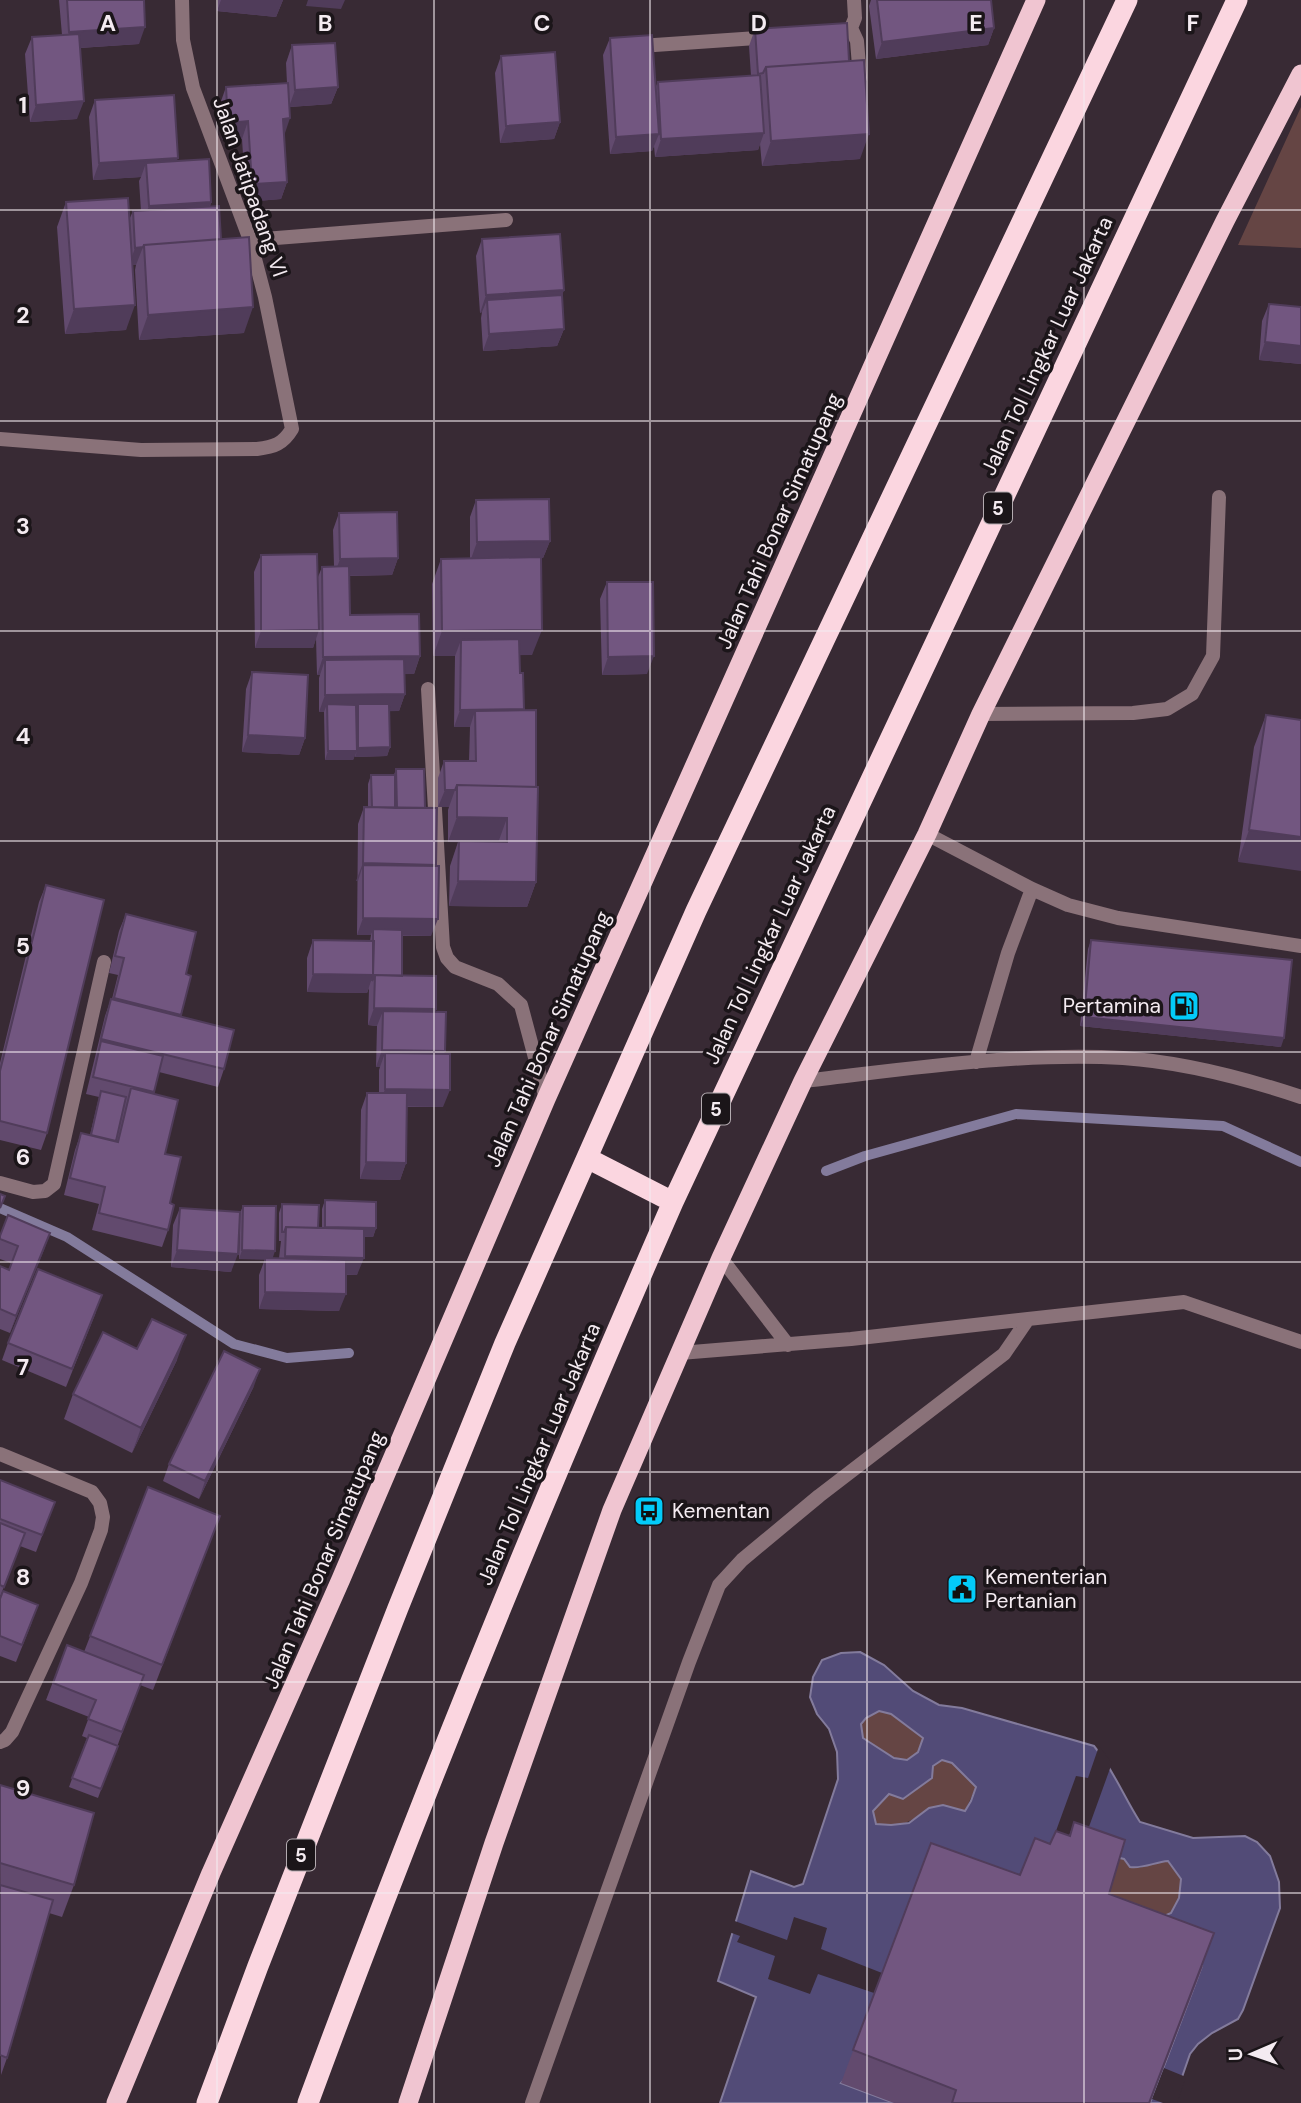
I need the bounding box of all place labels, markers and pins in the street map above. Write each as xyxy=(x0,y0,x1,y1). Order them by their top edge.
fuel station icon: Pertamina xyxy=(1167,989,1201,1023)
place label: Pertamina xyxy=(1063,992,1161,1020)
bus stop icon: Kementan xyxy=(632,1494,666,1528)
place label: Kementan xyxy=(672,1497,770,1525)
place label: Kementerian Pertanian xyxy=(985,1563,1107,1615)
public building icon: Kementerian Pertanian xyxy=(945,1572,979,1606)

